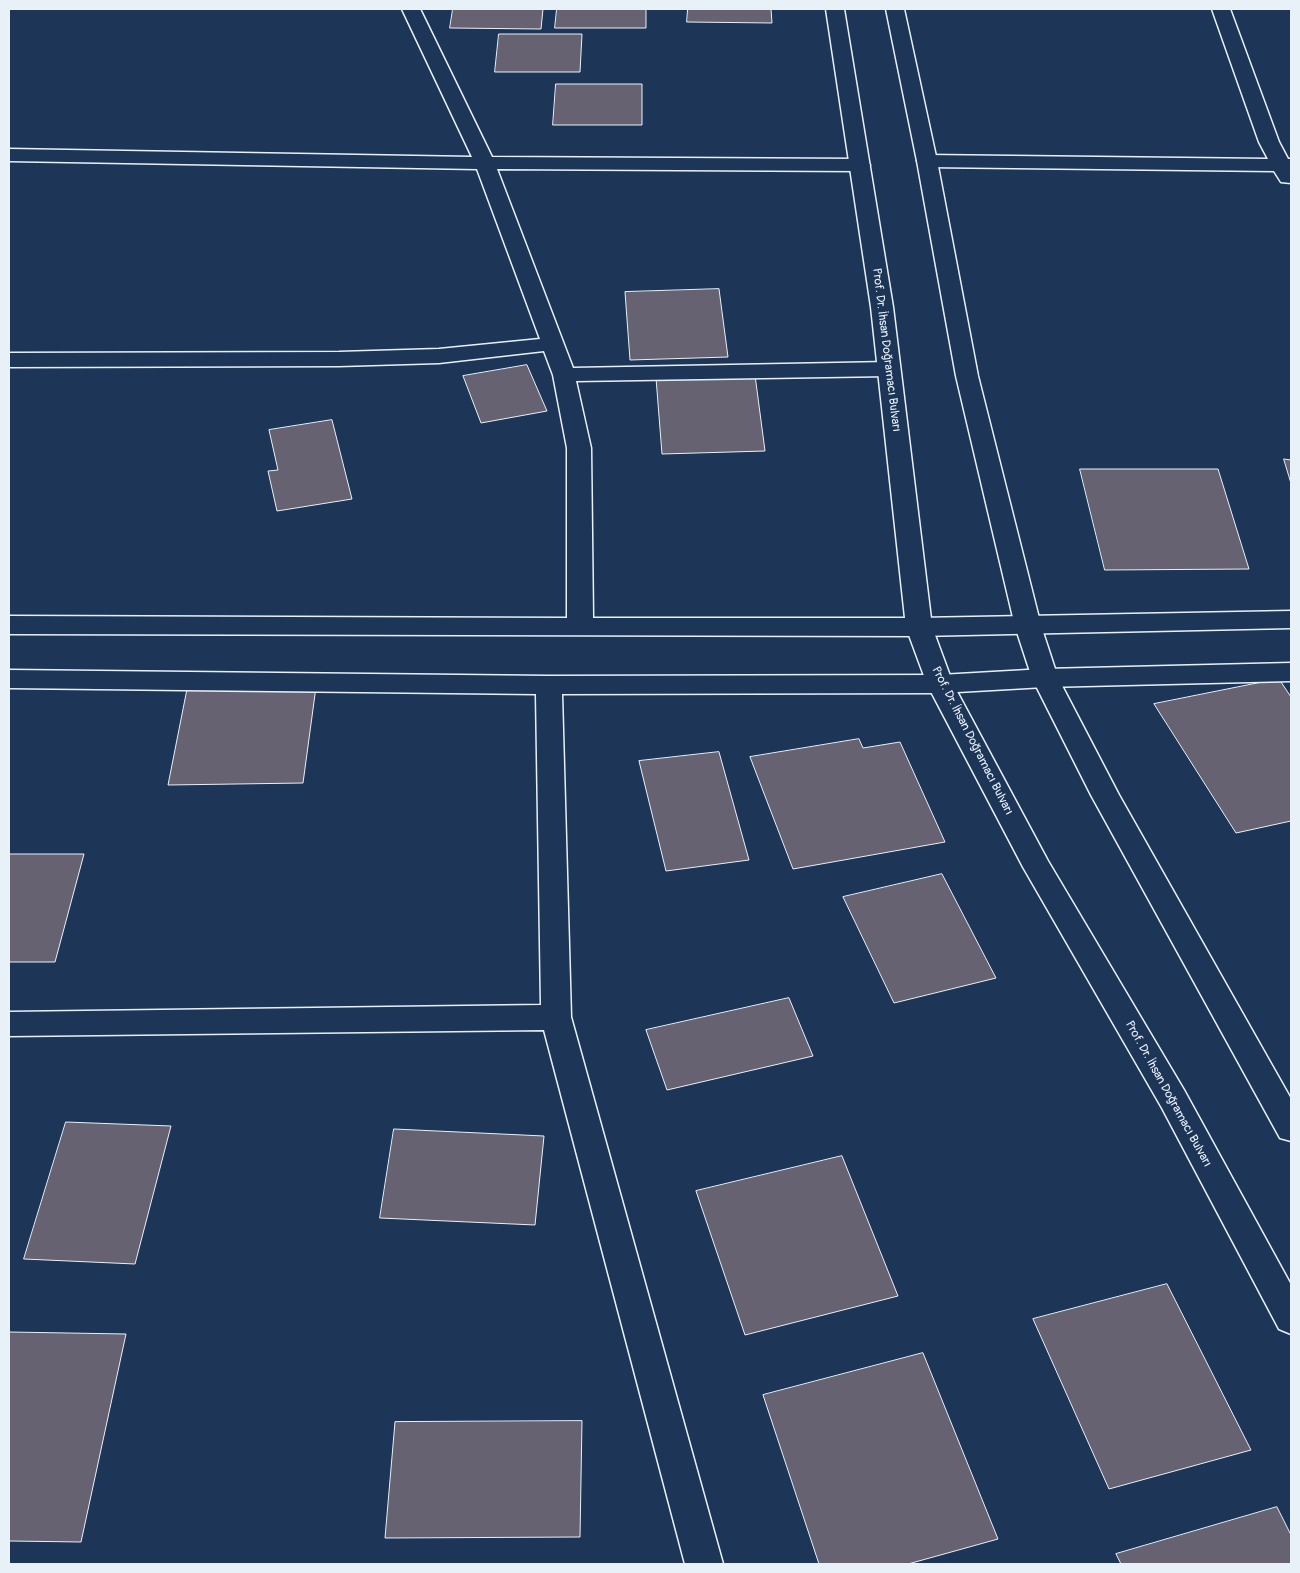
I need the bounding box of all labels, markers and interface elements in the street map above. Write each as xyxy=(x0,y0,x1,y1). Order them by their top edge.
street label: Prof. Dr. İhsan Doğramacı Bulvarı xyxy=(869,267,903,433)
street label: Prof. Dr. İhsan Doğramacı Bulvarı xyxy=(928,664,1016,818)
street label: Prof. Dr. İhsan Doğramacı Bulvarı xyxy=(1122,1018,1214,1170)

